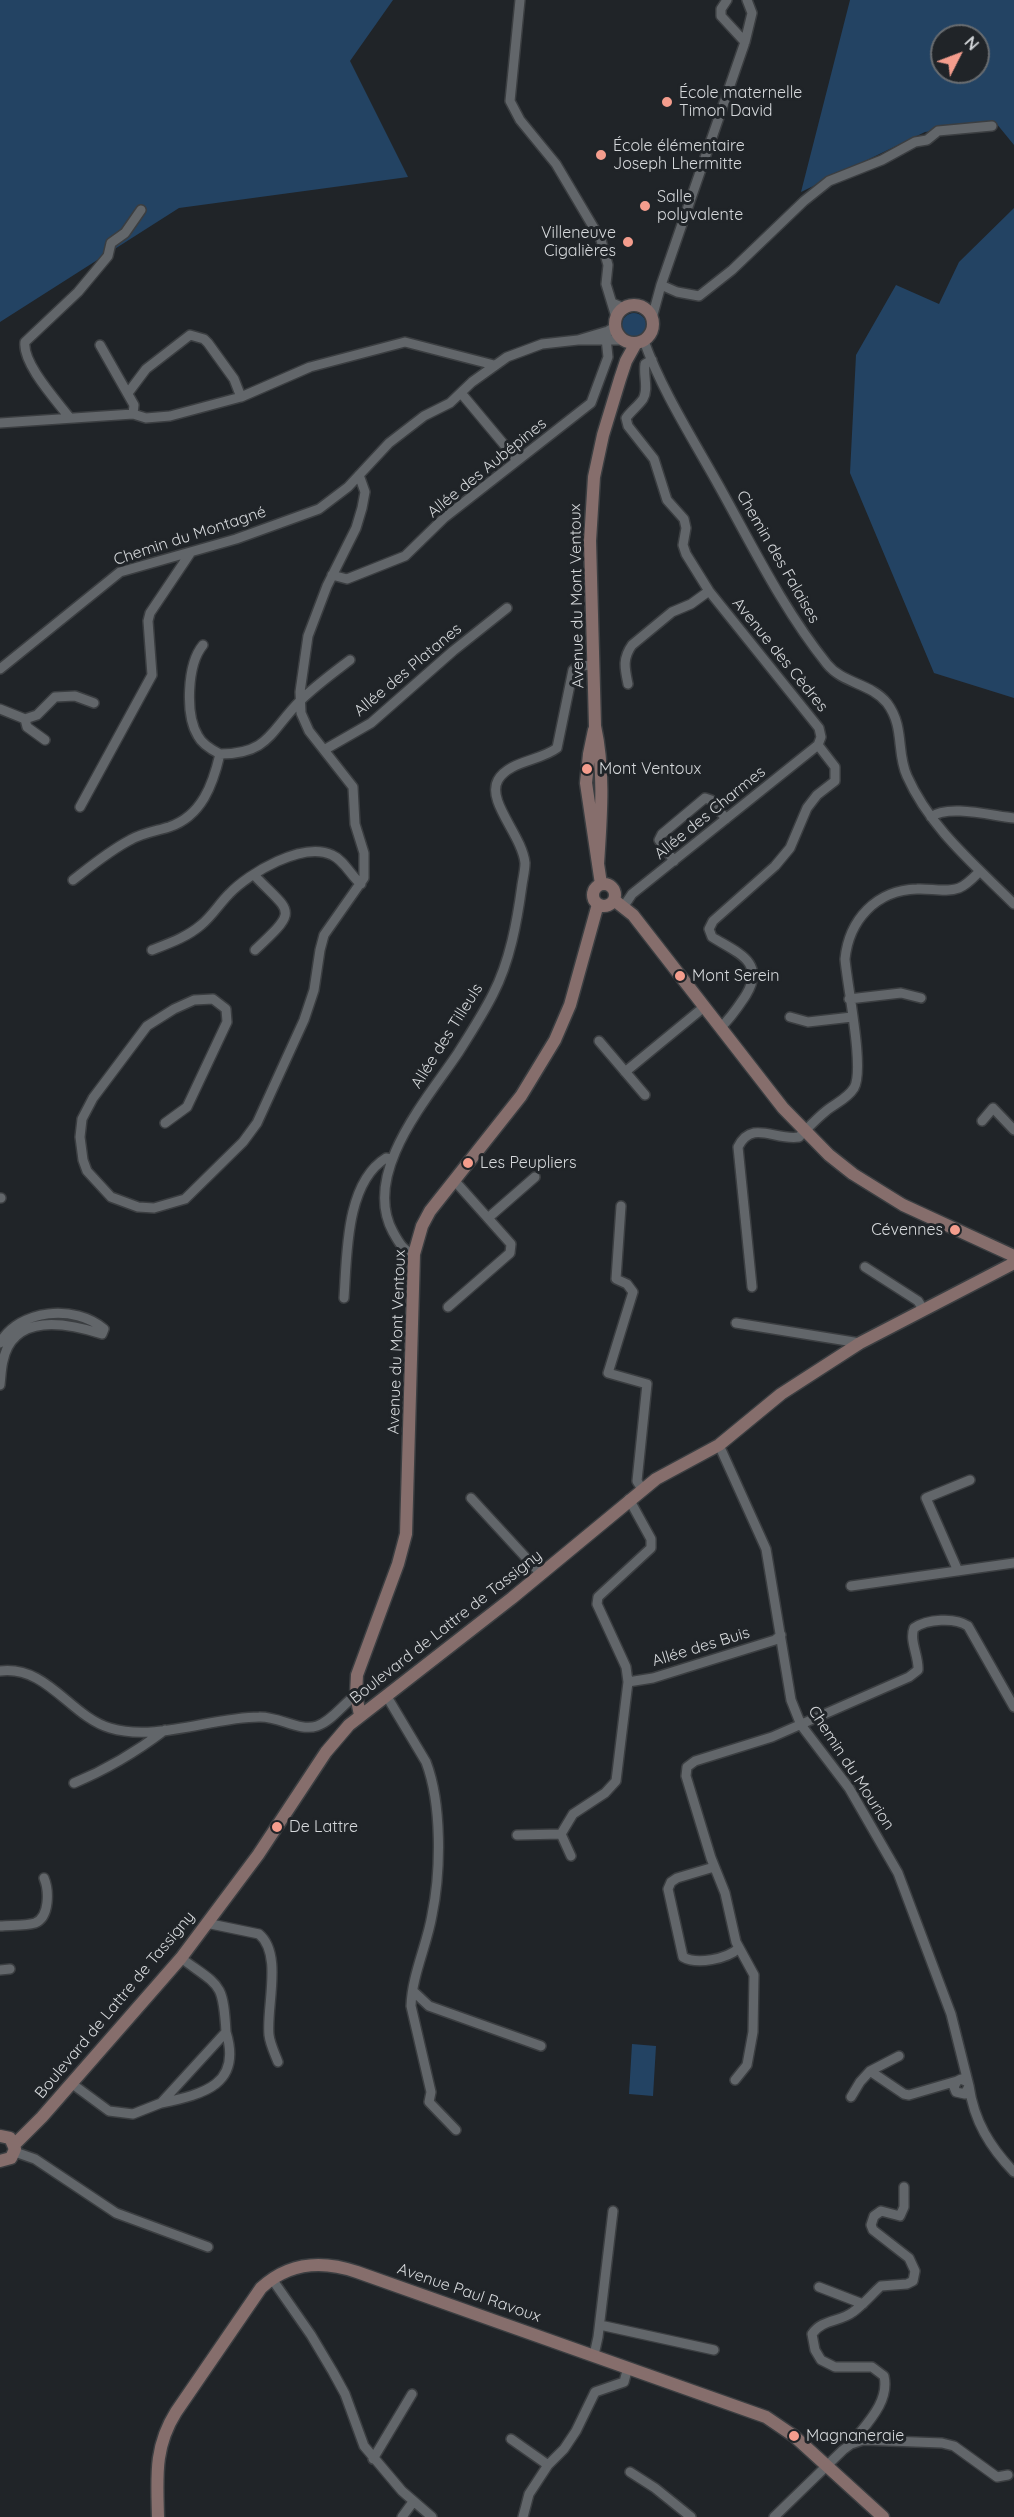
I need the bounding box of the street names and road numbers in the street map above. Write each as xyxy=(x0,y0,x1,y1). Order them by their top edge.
street label: Allée des Aubépines xyxy=(424,414,550,522)
street label: Chemin des Falaises xyxy=(732,487,824,627)
street label: Chemin du Montagné xyxy=(111,502,269,570)
street label: Avenue du Mont Ventoux xyxy=(566,503,588,689)
street label: Avenue des Cèdres xyxy=(728,594,832,716)
street label: Allée des Platanes xyxy=(350,619,466,721)
street label: Allée des Charmes xyxy=(651,762,769,864)
street label: Allée des Tilleuls xyxy=(407,980,487,1092)
street label: Avenue du Mont Ventoux xyxy=(384,1249,410,1435)
street label: Boulevard de Lattre de Tassigny xyxy=(346,1546,546,1708)
street label: Allée des Buis xyxy=(650,1623,752,1671)
street label: Chemin du Mourion xyxy=(804,1702,898,1834)
street label: Boulevard de Lattre de Tassigny xyxy=(31,1907,199,2103)
street label: Avenue Paul Ravoux xyxy=(395,2259,543,2327)

